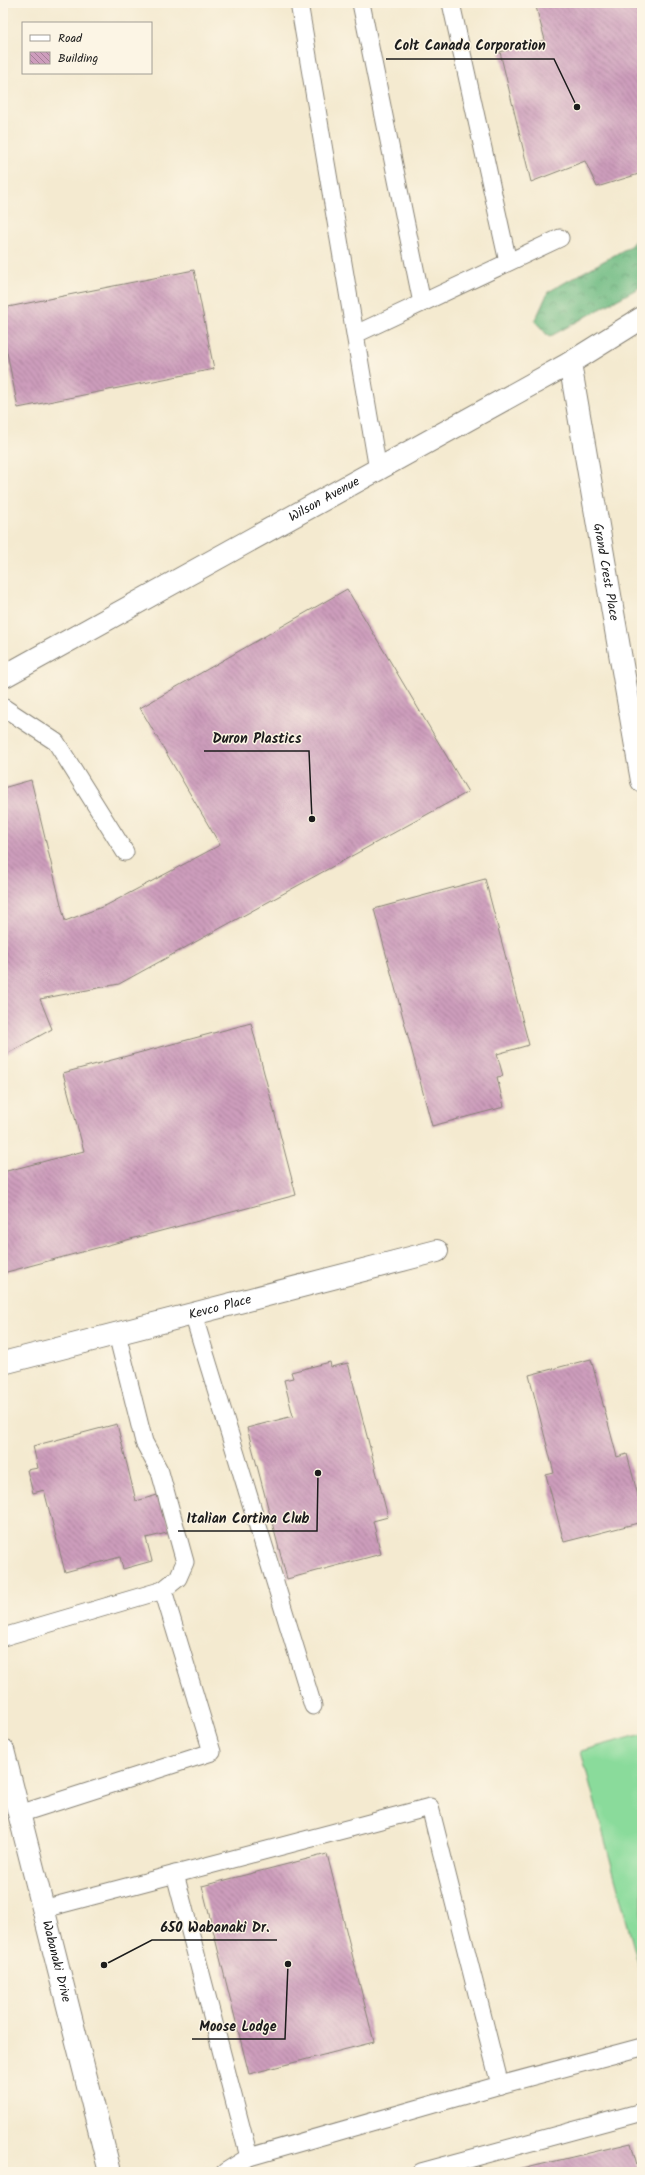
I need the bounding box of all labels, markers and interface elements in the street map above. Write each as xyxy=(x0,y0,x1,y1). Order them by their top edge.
legend xyxy=(22,22,152,74)
text: Road xyxy=(58,29,83,48)
callout: Colt Canada Corporation xyxy=(386,33,554,59)
text: Colt Canada Corporation xyxy=(394,35,546,57)
text: Building xyxy=(58,49,98,68)
street label: Wilson Avenue xyxy=(285,471,364,527)
street label: Grand Crest Place xyxy=(587,521,625,623)
callout: Duron Plastics xyxy=(204,725,309,751)
text: Duron Plastics xyxy=(212,728,302,750)
street label: Kevco Place xyxy=(186,1289,254,1325)
callout: Italian Cortina Club xyxy=(178,1505,317,1531)
text: Italian Cortina Club xyxy=(187,1508,309,1530)
callout: 650 Wabanaki Dr. xyxy=(152,1914,277,1940)
text: 650 Wabanaki Dr. xyxy=(161,1917,270,1939)
street label: Wabanaki Drive xyxy=(36,1918,77,2005)
callout: Moose Lodge xyxy=(192,2013,285,2039)
text: Moose Lodge xyxy=(199,2016,277,2038)

